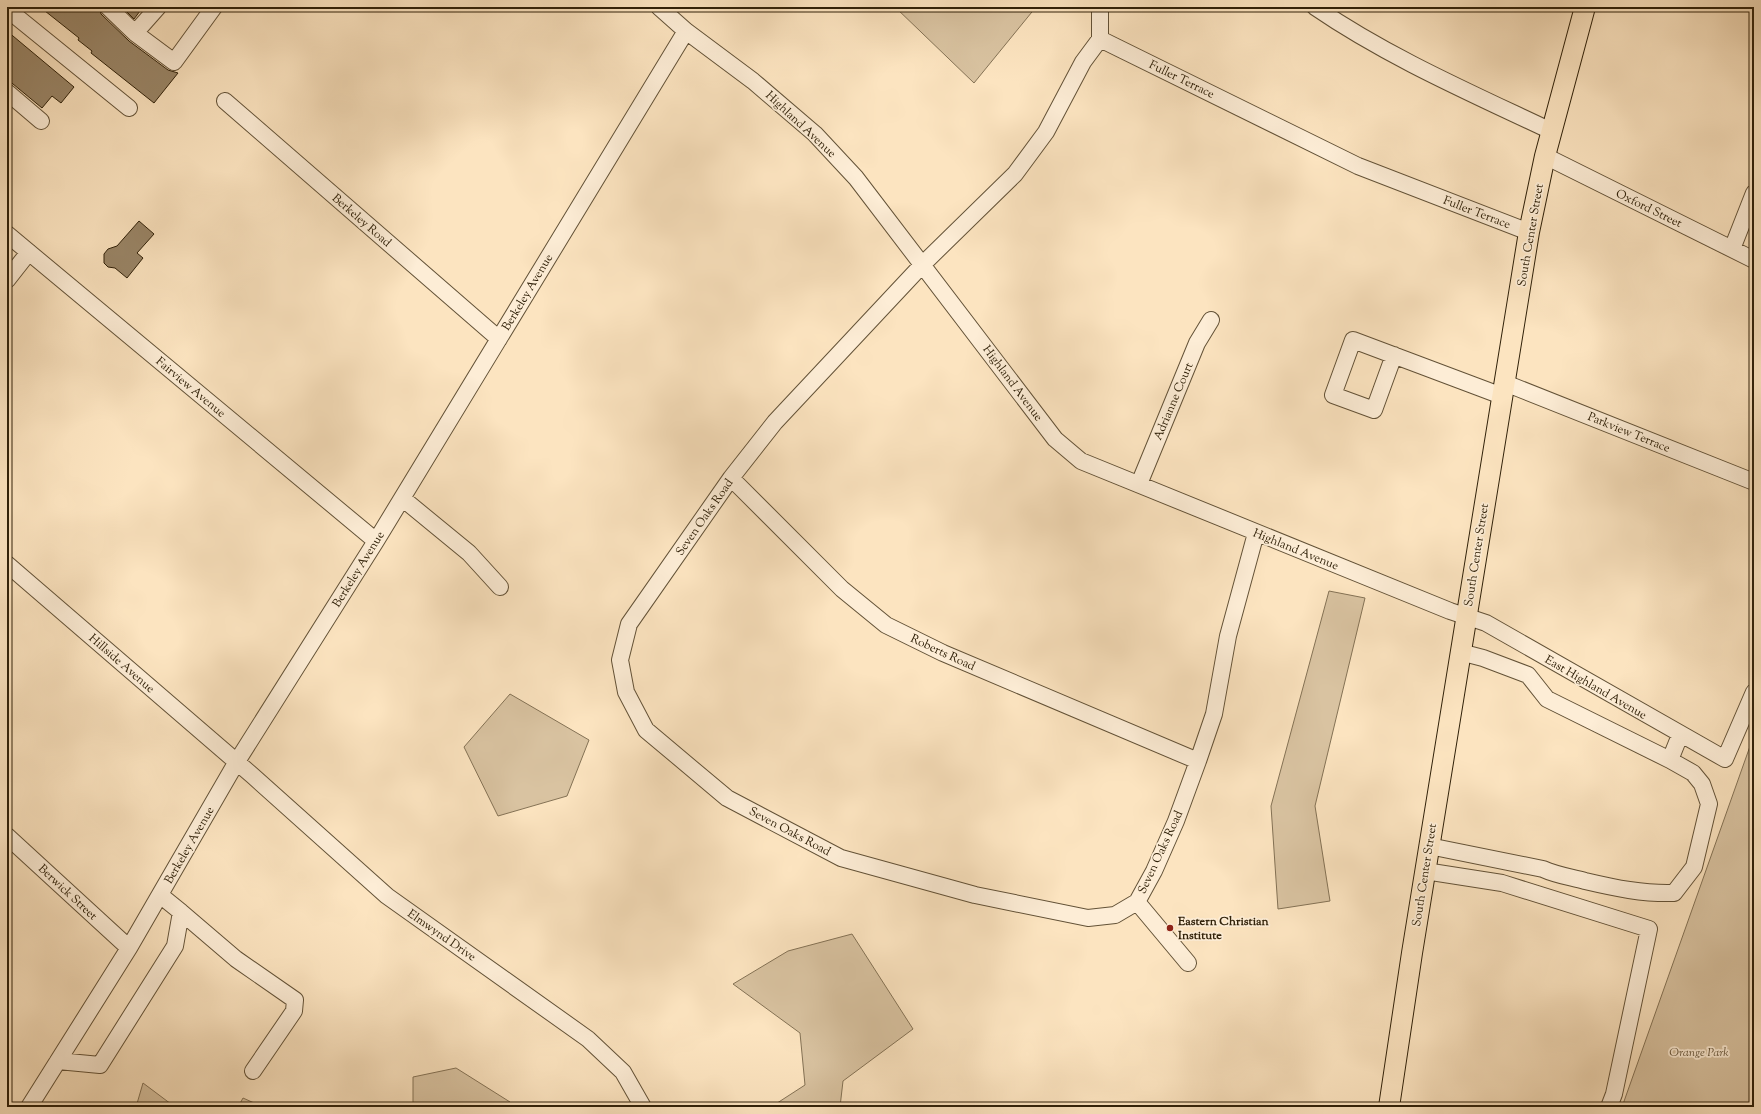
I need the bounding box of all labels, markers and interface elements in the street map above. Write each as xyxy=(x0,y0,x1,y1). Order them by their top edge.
street label: Fuller Terrace xyxy=(1146,56,1218,104)
street label: Highland Avenue xyxy=(761,87,840,163)
street label: South Center Street xyxy=(1513,182,1549,288)
street label: Oxford Street xyxy=(1612,185,1685,233)
street label: Berkeley Road xyxy=(328,190,395,252)
street label: Fuller Terrace xyxy=(1440,192,1513,234)
street label: Berkeley Avenue xyxy=(498,250,558,334)
street label: Highland Avenue xyxy=(978,342,1047,426)
street label: Fairview Avenue xyxy=(151,353,230,423)
street label: Adrianne Court xyxy=(1149,360,1198,443)
street label: Parkview Terrace xyxy=(1585,408,1673,458)
street label: Seven Oaks Road xyxy=(672,475,738,560)
street label: South Center Street xyxy=(1460,502,1494,608)
street label: Highland Avenue xyxy=(1250,525,1342,575)
street label: Berkeley Avenue xyxy=(328,528,390,611)
street label: Hillside Avenue xyxy=(84,630,159,698)
street label: Roberts Road xyxy=(907,630,978,676)
street label: East Highland Avenue xyxy=(1541,651,1650,725)
street label: Berkeley Avenue xyxy=(160,803,220,888)
street label: Seven Oaks Road xyxy=(745,803,834,861)
street label: Seven Oaks Road xyxy=(1134,808,1188,897)
street label: South Center Street xyxy=(1408,822,1442,928)
street label: Berwick Street xyxy=(34,860,101,925)
street label: Elmwynd Drive xyxy=(403,905,480,966)
place label: Eastern Christian Institute xyxy=(1177,913,1270,945)
marker: Eastern Christian Institute xyxy=(1165,923,1175,933)
park label: Orange Park xyxy=(1669,1044,1729,1062)

